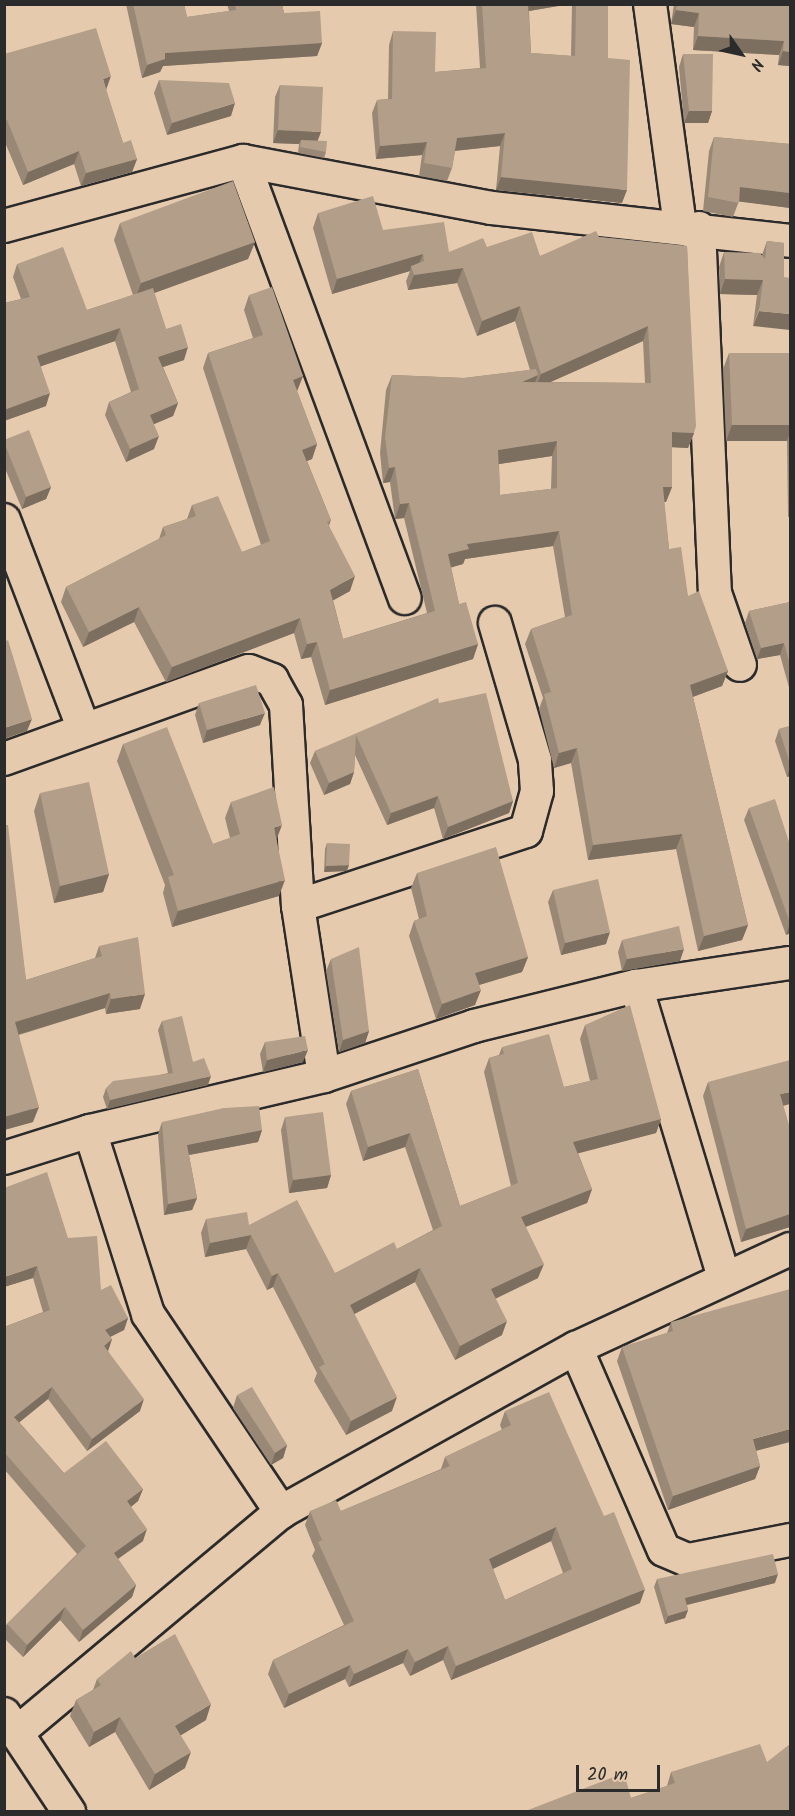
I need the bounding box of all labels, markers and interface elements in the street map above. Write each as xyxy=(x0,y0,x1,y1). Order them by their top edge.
north arrow xyxy=(711,24,771,84)
text: N xyxy=(743,53,770,76)
scale bar xyxy=(579,1753,663,1791)
text: 20 m xyxy=(587,1761,628,1790)

